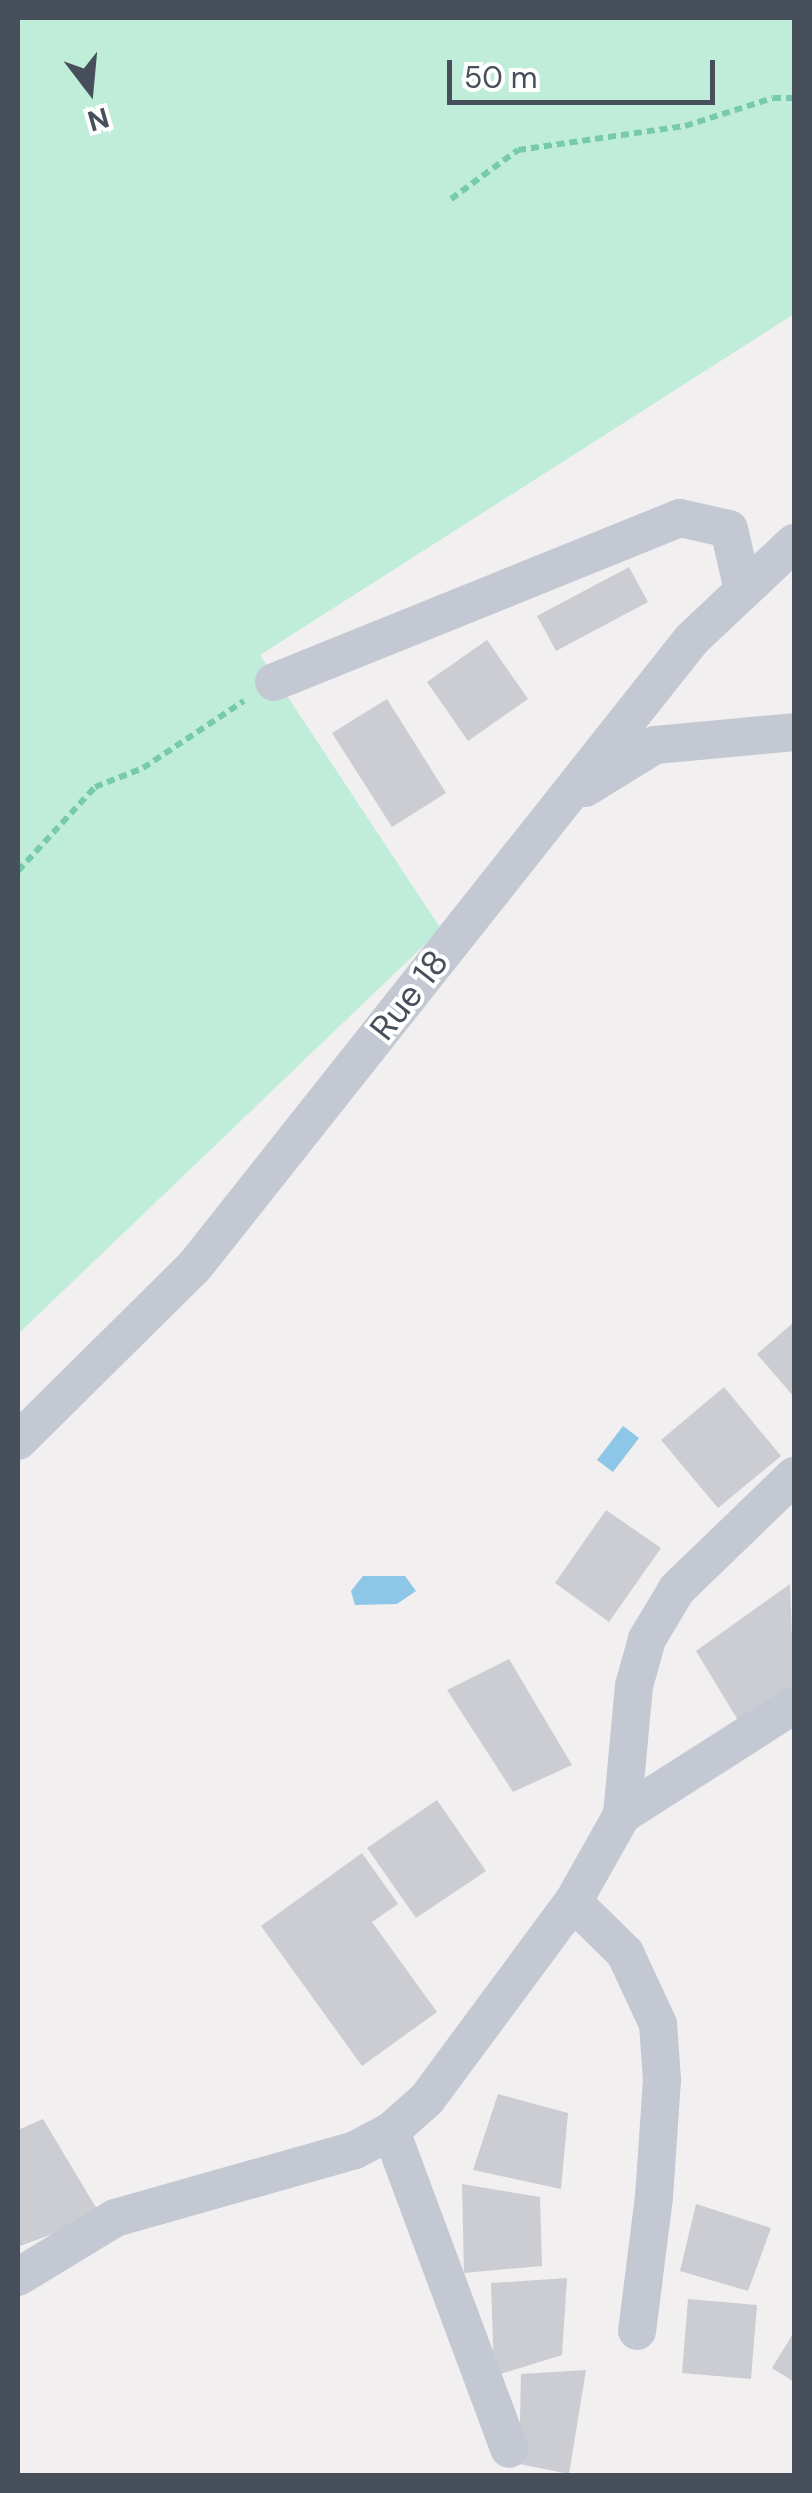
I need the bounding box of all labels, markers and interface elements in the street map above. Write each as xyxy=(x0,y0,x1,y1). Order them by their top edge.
north arrow xyxy=(40,40,140,140)
scale bar xyxy=(452,40,720,102)
text: 50 m xyxy=(464,58,538,97)
text: N xyxy=(83,99,113,140)
street label: Rue 18 xyxy=(361,942,457,1048)

